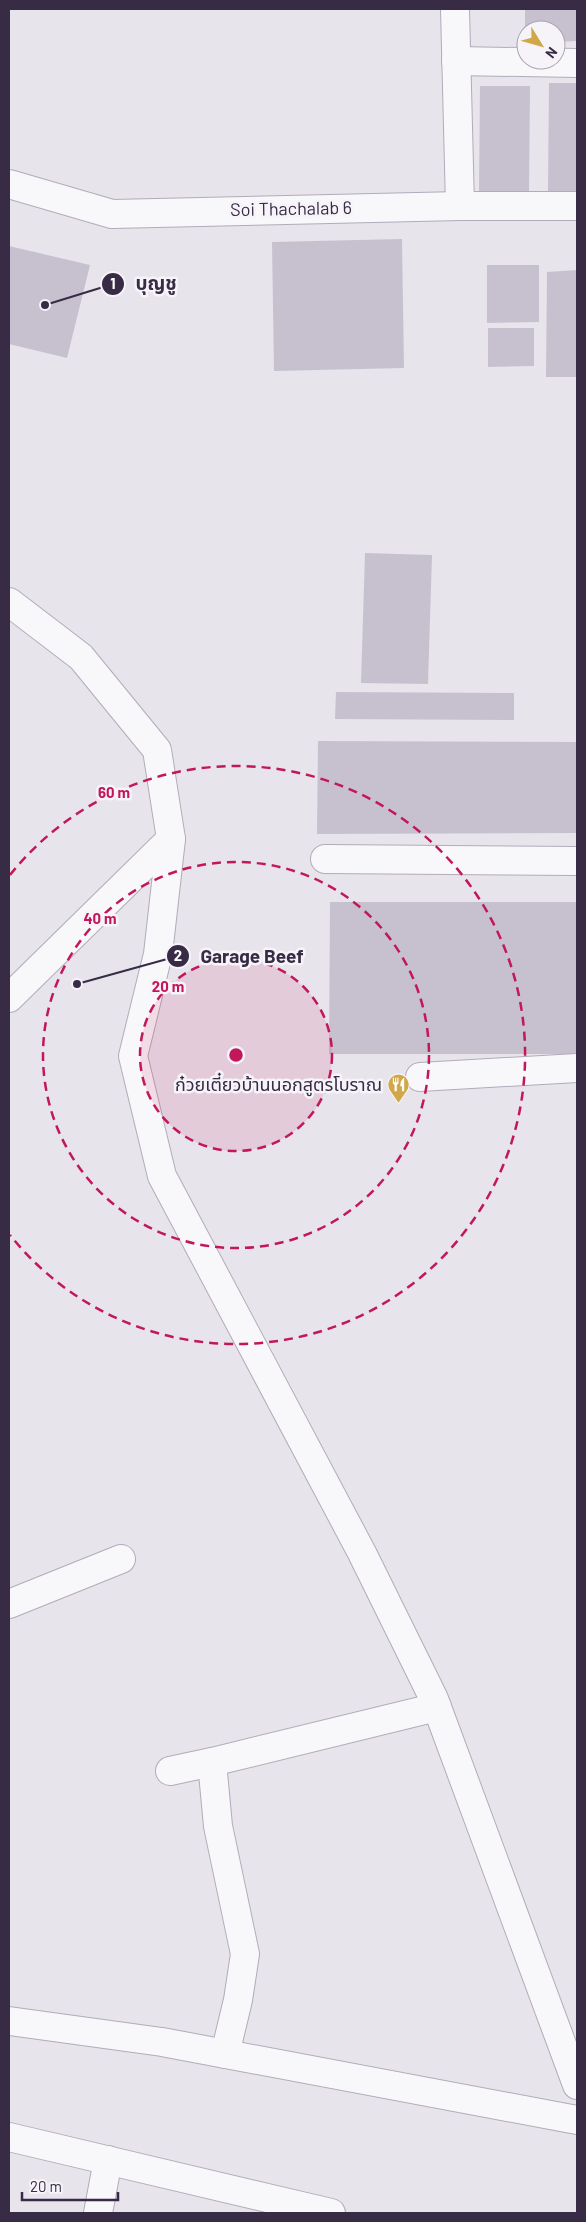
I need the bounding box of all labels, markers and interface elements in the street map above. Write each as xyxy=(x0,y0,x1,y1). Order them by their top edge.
north arrow xyxy=(516,20,566,70)
text: N xyxy=(542,44,561,62)
street label: Soi Thachalab 6 xyxy=(230,196,352,220)
callout: บุญชู xyxy=(100,267,186,301)
text: บุญชู xyxy=(135,271,177,295)
text: 1 xyxy=(110,274,116,292)
text: 60 m xyxy=(98,783,130,801)
text: 40 m xyxy=(83,909,117,927)
callout: Garage Beef xyxy=(165,939,313,973)
text: Garage Beef xyxy=(200,944,304,967)
text: 2 xyxy=(174,946,182,964)
text: 20 m xyxy=(152,977,184,995)
centre of rings xyxy=(227,1046,245,1064)
place label: ก๋วยเตี๋ยวบ้านนอกสูตรโบราณ xyxy=(175,1072,382,1097)
restaurant icon: ก๋วยเตี๋ยวบ้านนอกสูตรโบราณ xyxy=(386,1073,410,1104)
scale bar xyxy=(22,2170,119,2202)
text: 20 m xyxy=(30,2177,62,2195)

